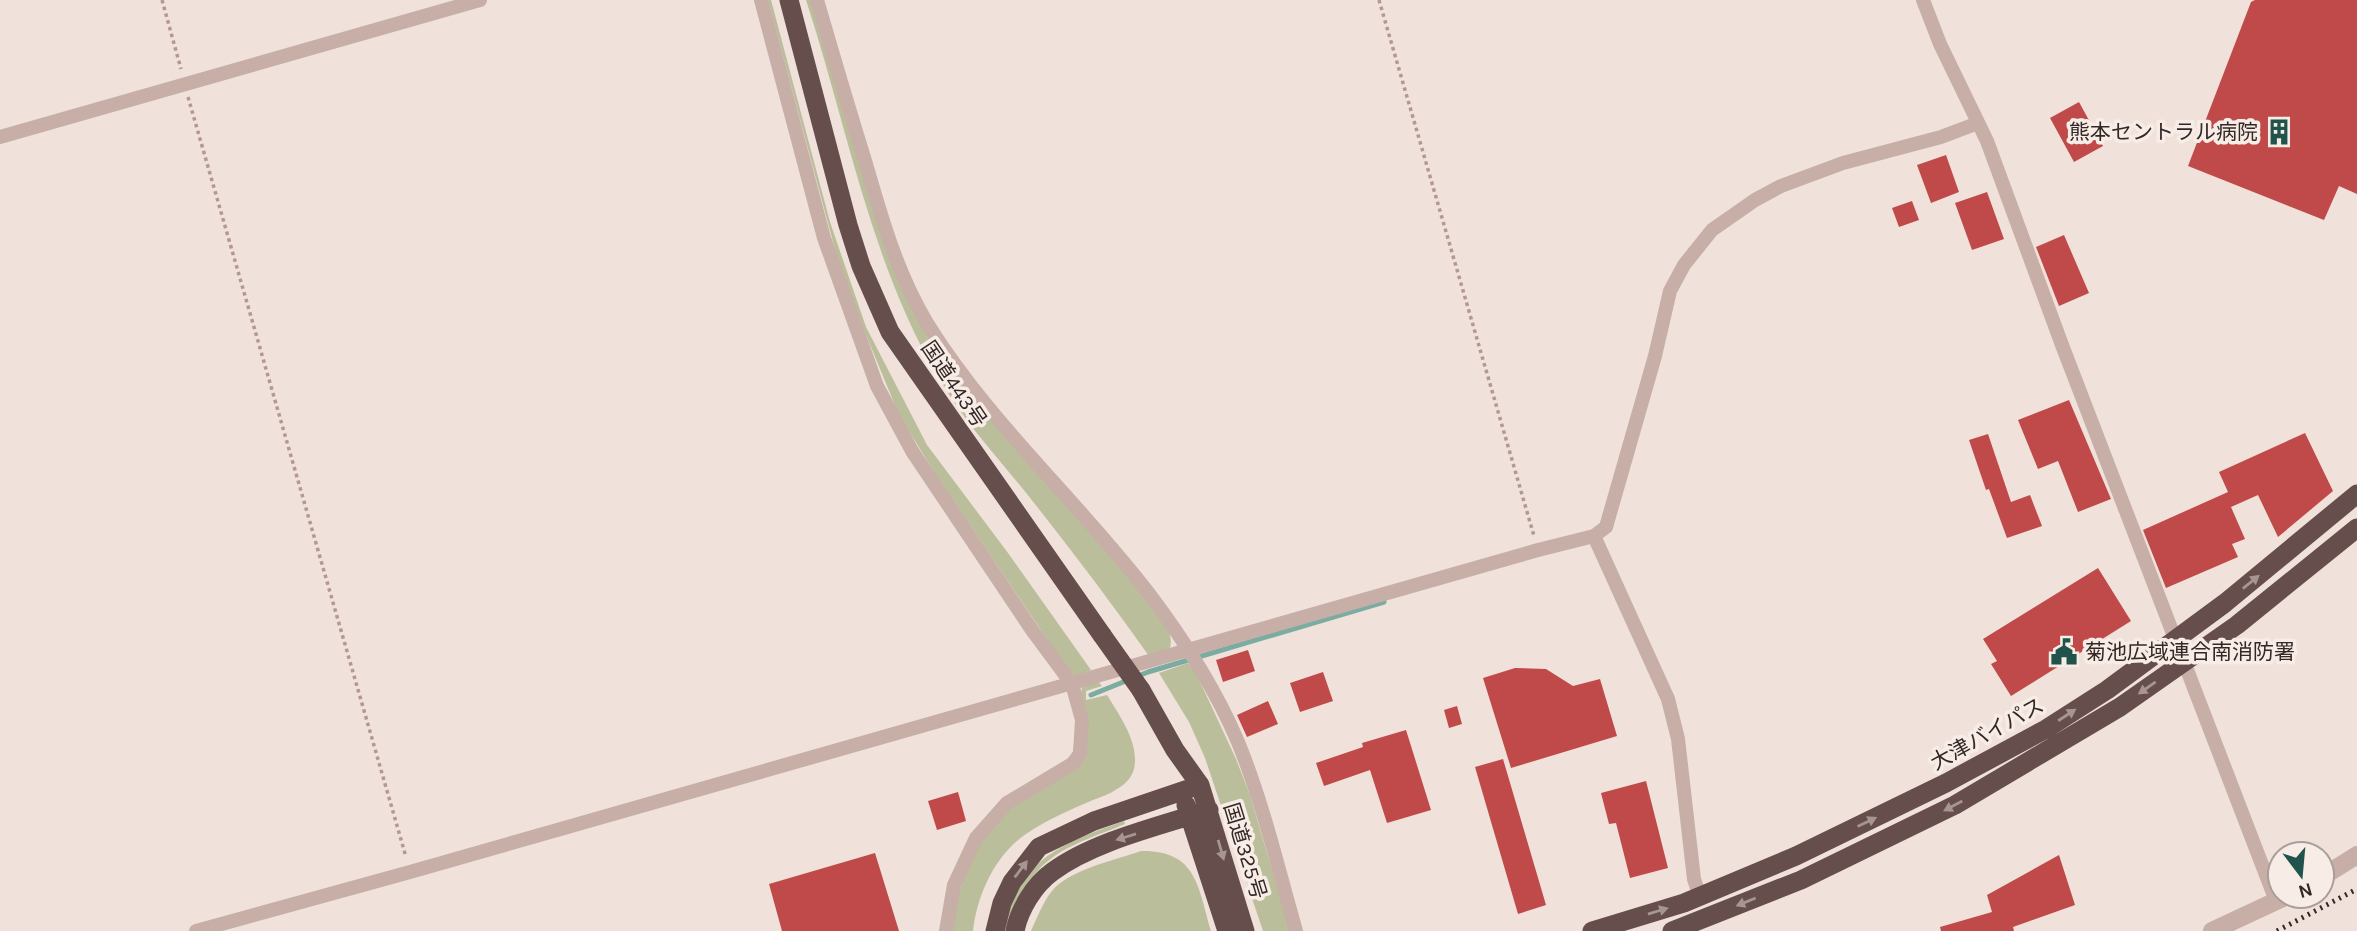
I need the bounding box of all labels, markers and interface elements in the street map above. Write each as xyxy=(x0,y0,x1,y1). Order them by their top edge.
building icon: 熊本セントラル病院 xyxy=(2264,117,2294,147)
place label: 熊本セントラル病院 xyxy=(2069,120,2258,144)
street label: 国道443号 xyxy=(916,336,992,432)
one-way arrow xyxy=(2242,574,2260,589)
public building icon: 菊池広域連合南消防署 xyxy=(2049,637,2079,667)
place label: 菊池広域連合南消防署 xyxy=(2085,640,2295,664)
one-way arrow xyxy=(2138,681,2156,695)
street label: 大津バイパス xyxy=(1926,693,2048,775)
one-way arrow xyxy=(2058,709,2077,722)
street label: 国道325号 xyxy=(1219,800,1271,902)
one-way arrow xyxy=(1942,800,1962,812)
one-way arrow xyxy=(1857,816,1877,828)
one-way arrow xyxy=(1115,833,1136,843)
one-way arrow xyxy=(1216,840,1226,861)
north arrow xyxy=(2266,840,2336,910)
one-way arrow xyxy=(1014,860,1028,878)
text: N xyxy=(2296,878,2315,903)
one-way arrow xyxy=(1736,896,1757,907)
one-way arrow xyxy=(1647,906,1668,916)

